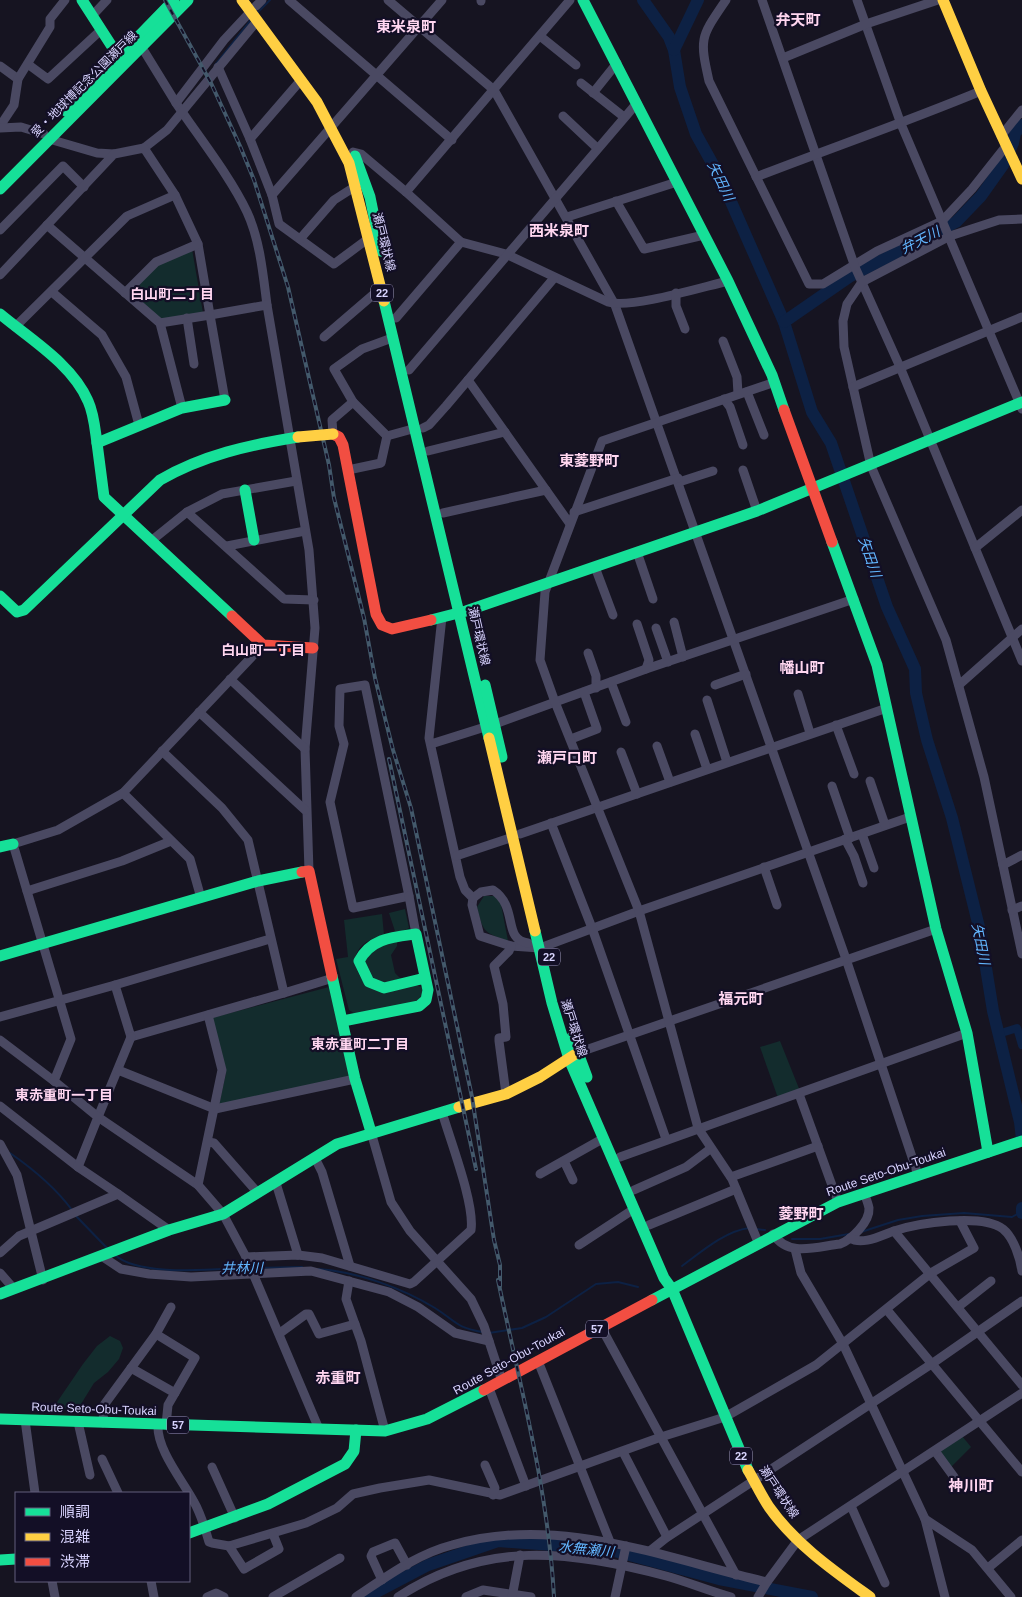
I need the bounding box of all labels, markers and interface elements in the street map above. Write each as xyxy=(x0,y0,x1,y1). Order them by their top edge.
district label: 弁天町 xyxy=(775,11,821,28)
district label: 東米泉町 xyxy=(376,18,436,35)
street label: 愛・地球博記念公園瀬戸線 xyxy=(28,28,140,140)
water label: 矢田川 xyxy=(705,159,738,205)
street label: 瀬戸環状線 xyxy=(370,211,398,273)
district label: 西米泉町 xyxy=(529,222,589,239)
water label: 弁天川 xyxy=(898,222,944,257)
road number: 22 xyxy=(371,284,393,302)
district label: 白山町二丁目 xyxy=(130,286,214,302)
district label: 東菱野町 xyxy=(559,452,619,469)
water label: 矢田川 xyxy=(856,535,885,581)
street label: 瀬戸環状線 xyxy=(465,605,493,667)
district label: 白山町一丁目 xyxy=(221,642,305,658)
district label: 幡山町 xyxy=(779,659,825,676)
district label: 瀬戸口町 xyxy=(537,749,597,766)
water label: 矢田川 xyxy=(969,922,993,968)
road number: 22 xyxy=(538,949,560,966)
district label: 福元町 xyxy=(717,990,764,1007)
street label: 瀬戸環状線 xyxy=(558,997,590,1059)
district label: 東赤重町二丁目 xyxy=(311,1036,409,1052)
district label: 東赤重町一丁目 xyxy=(15,1087,113,1103)
street label: Route Seto-Obu-Toukai xyxy=(824,1145,948,1199)
district label: 菱野町 xyxy=(778,1205,824,1222)
water label: 井林川 xyxy=(221,1260,265,1276)
road number: 57 xyxy=(586,1320,608,1338)
street label: Route Seto-Obu-Toukai xyxy=(451,1324,567,1398)
district label: 赤重町 xyxy=(315,1369,361,1386)
street label: Route Seto-Obu-Toukai xyxy=(31,1400,157,1418)
road number: 57 xyxy=(167,1416,189,1434)
road number: 22 xyxy=(730,1448,752,1464)
street label: 瀬戸環状線 xyxy=(756,1463,802,1521)
district label: 神川町 xyxy=(947,1477,994,1494)
legend xyxy=(15,1492,190,1582)
text: 順調 xyxy=(60,1503,90,1520)
text: 混雑 xyxy=(60,1528,90,1545)
water label: 水無瀬川 xyxy=(557,1538,617,1560)
text: 渋滞 xyxy=(60,1553,90,1570)

